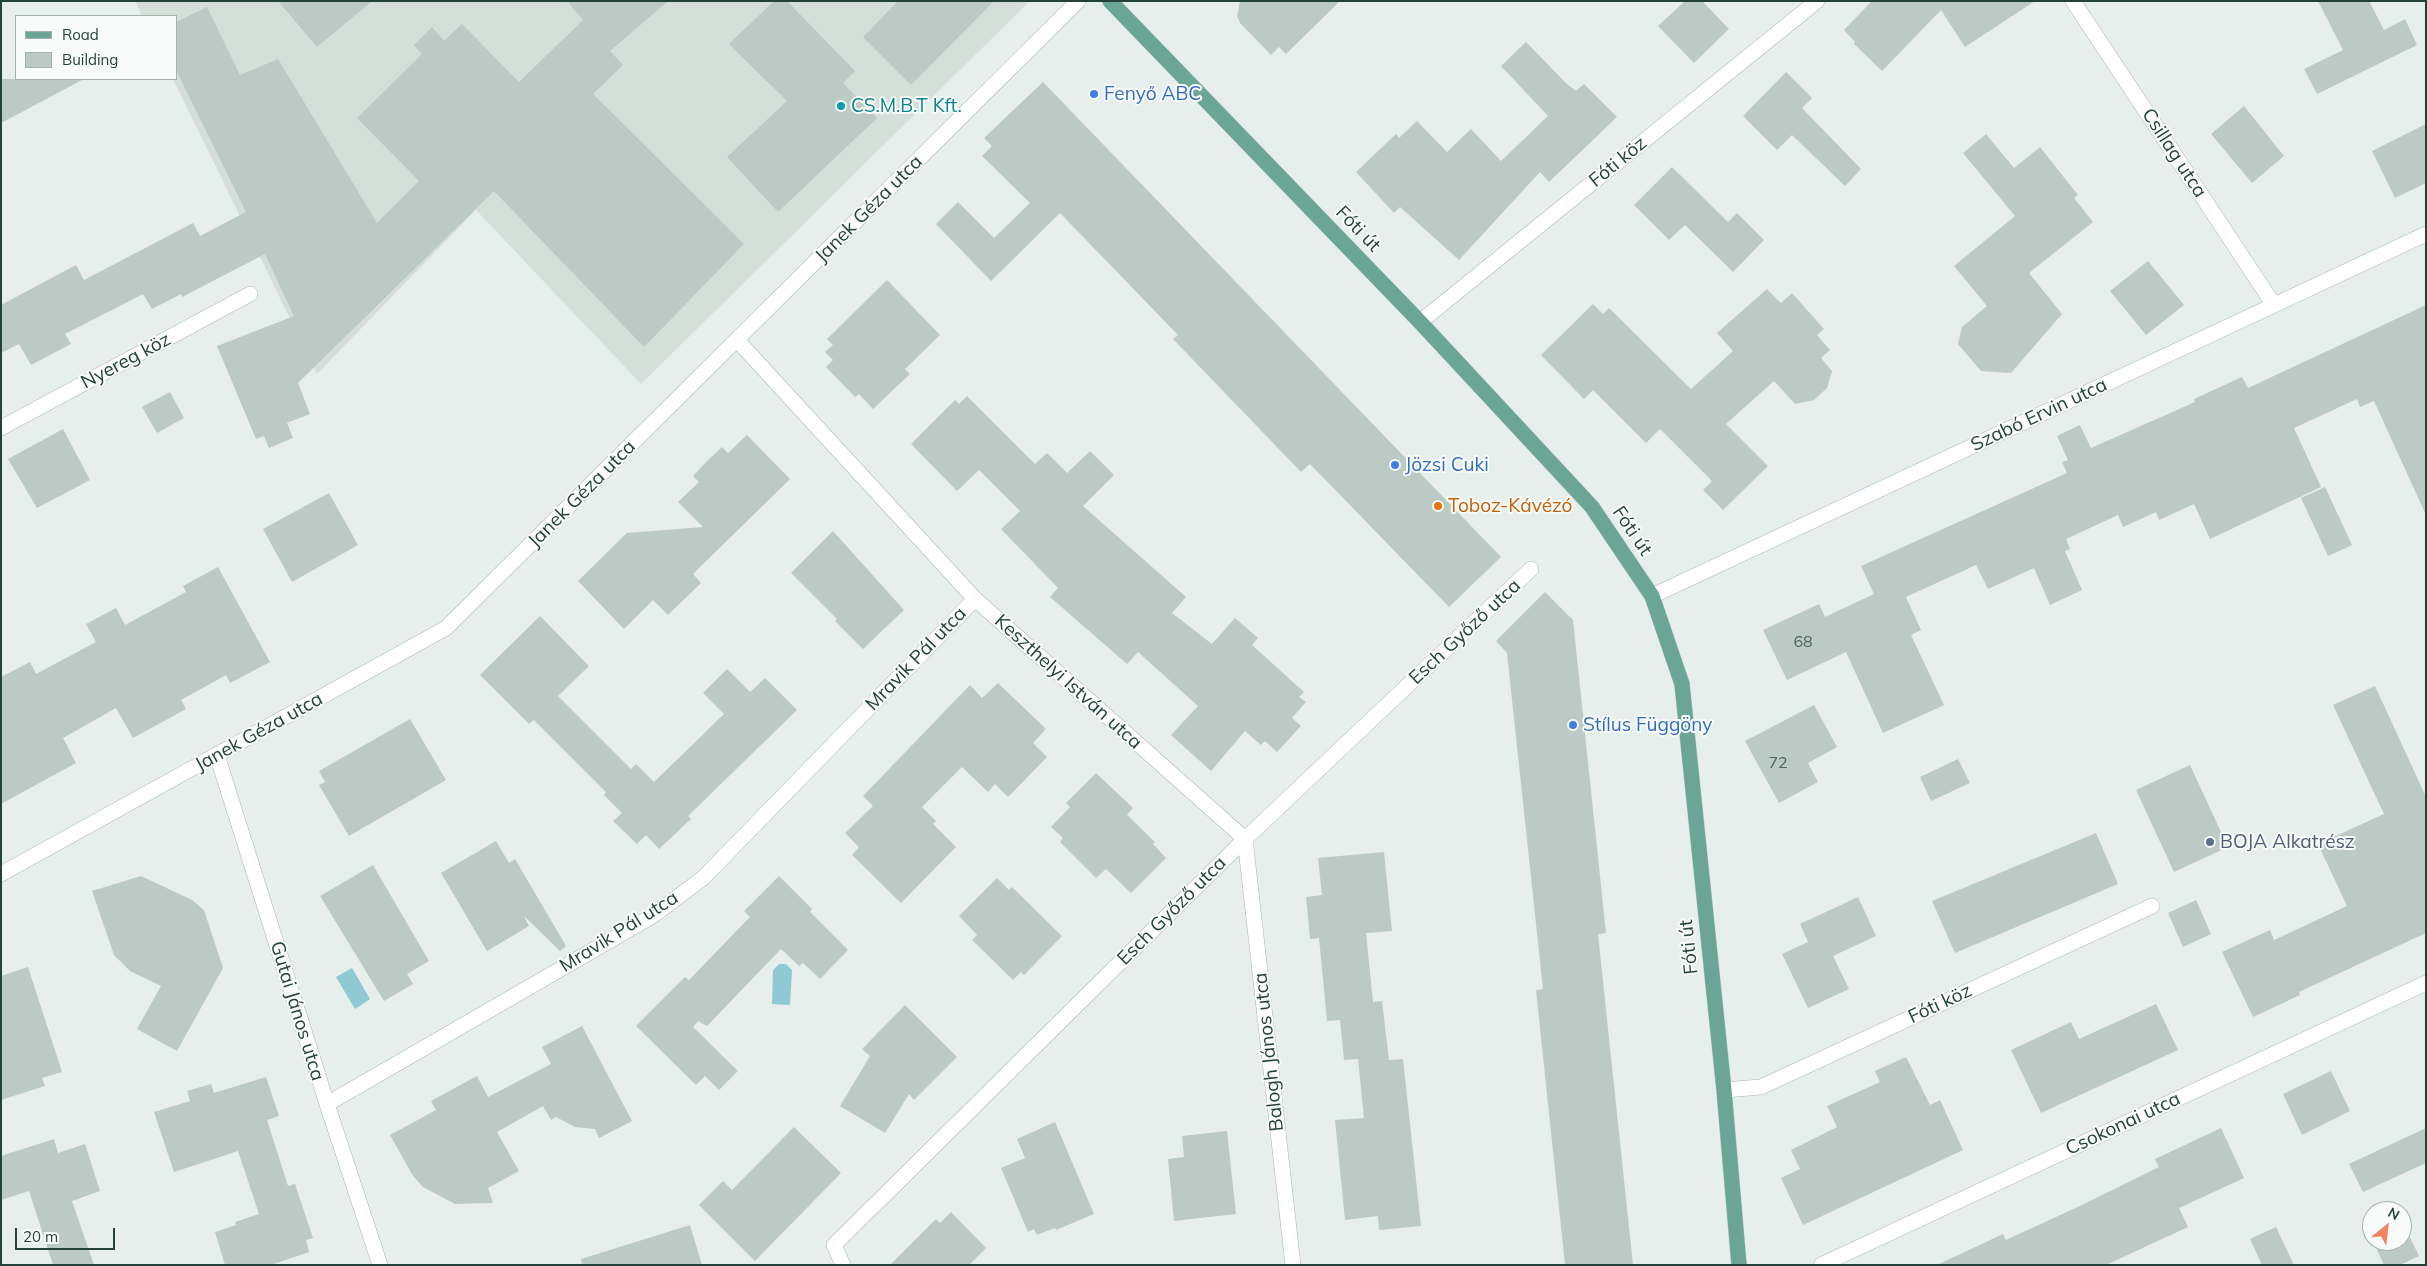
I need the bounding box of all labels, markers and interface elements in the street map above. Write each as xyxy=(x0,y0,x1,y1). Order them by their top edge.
legend xyxy=(15,15,178,80)
text: Road xyxy=(62,25,99,44)
text: Building xyxy=(62,50,118,69)
place label: Fenyő ABC xyxy=(1104,83,1201,105)
marker: Fenyő ABC xyxy=(1088,88,1100,100)
place label: CS.M.B.T Kft. xyxy=(851,95,962,117)
marker: CS.M.B.T Kft. xyxy=(835,100,847,112)
street label: Csillag utca xyxy=(2137,104,2211,202)
street label: Fóti köz xyxy=(1585,132,1651,192)
street label: Janek Géza utca xyxy=(811,151,927,267)
street label: Fóti út xyxy=(1331,201,1385,257)
street label: Nyereg köz xyxy=(77,328,175,394)
street label: Szabó Ervin utca xyxy=(1967,373,2111,457)
street label: Janek Géza utca xyxy=(524,436,640,552)
place label: Jözsi Cuki xyxy=(1405,454,1489,476)
marker: Jözsi Cuki xyxy=(1389,459,1401,471)
place label: Toboz-Kávézó xyxy=(1448,495,1572,517)
marker: Toboz-Kávézó xyxy=(1432,500,1444,512)
street label: Fóti út xyxy=(1607,502,1657,560)
street label: Esch Győző utca xyxy=(1404,574,1526,690)
street label: Mravik Pál utca xyxy=(861,602,971,716)
street label: Keszthelyi István utca xyxy=(990,610,1146,754)
house number: 68 xyxy=(1793,632,1813,652)
street label: Janek Géza utca xyxy=(191,688,327,776)
place label: Stílus Függöny xyxy=(1583,714,1712,736)
marker: Stílus Függöny xyxy=(1567,719,1579,731)
house number: 72 xyxy=(1768,753,1788,773)
place label: BOJA Alkatrész xyxy=(2220,831,2355,853)
marker: BOJA Alkatrész xyxy=(2204,836,2216,848)
street label: Esch Győző utca xyxy=(1113,852,1231,970)
street label: Mravik Pál utca xyxy=(556,886,682,978)
street label: Fóti út xyxy=(1675,919,1703,975)
street label: Gutai János utca xyxy=(265,939,329,1083)
street label: Balogh János utca xyxy=(1249,971,1289,1133)
street label: Fóti köz xyxy=(1905,979,1975,1029)
street label: Csokonai utca xyxy=(2062,1088,2184,1160)
north arrow xyxy=(2362,1201,2412,1251)
text: N xyxy=(2385,1203,2403,1224)
scale bar xyxy=(18,1218,118,1250)
text: 20 m xyxy=(23,1227,58,1246)

